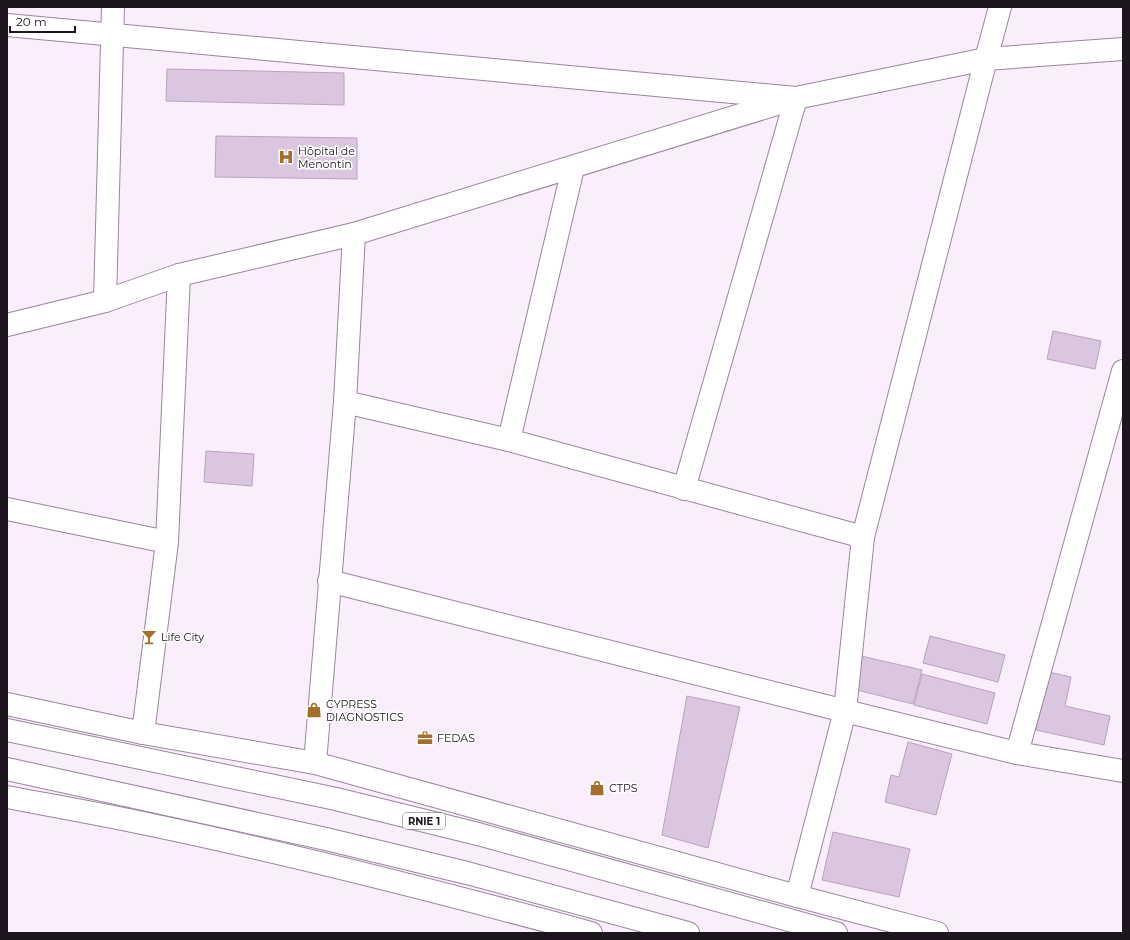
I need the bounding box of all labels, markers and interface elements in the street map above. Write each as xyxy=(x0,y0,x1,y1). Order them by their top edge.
scale bar xyxy=(10,8,75,34)
text: 20 m xyxy=(16,14,47,29)
place label: Hôpital de Menontin xyxy=(298,144,355,171)
hospital icon: Hôpital de Menontin xyxy=(277,148,295,166)
bar icon: Life City xyxy=(140,628,158,646)
place label: Life City xyxy=(161,630,204,644)
place label: CYPRESS DIAGNOSTICS xyxy=(326,697,404,724)
shop icon: CYPRESS DIAGNOSTICS xyxy=(305,701,323,719)
office icon: FEDAS xyxy=(416,729,434,747)
place label: FEDAS xyxy=(437,731,475,745)
shop icon: CTPS xyxy=(588,779,606,797)
place label: CTPS xyxy=(609,781,638,795)
road number: RNIE 1 xyxy=(403,813,445,829)

